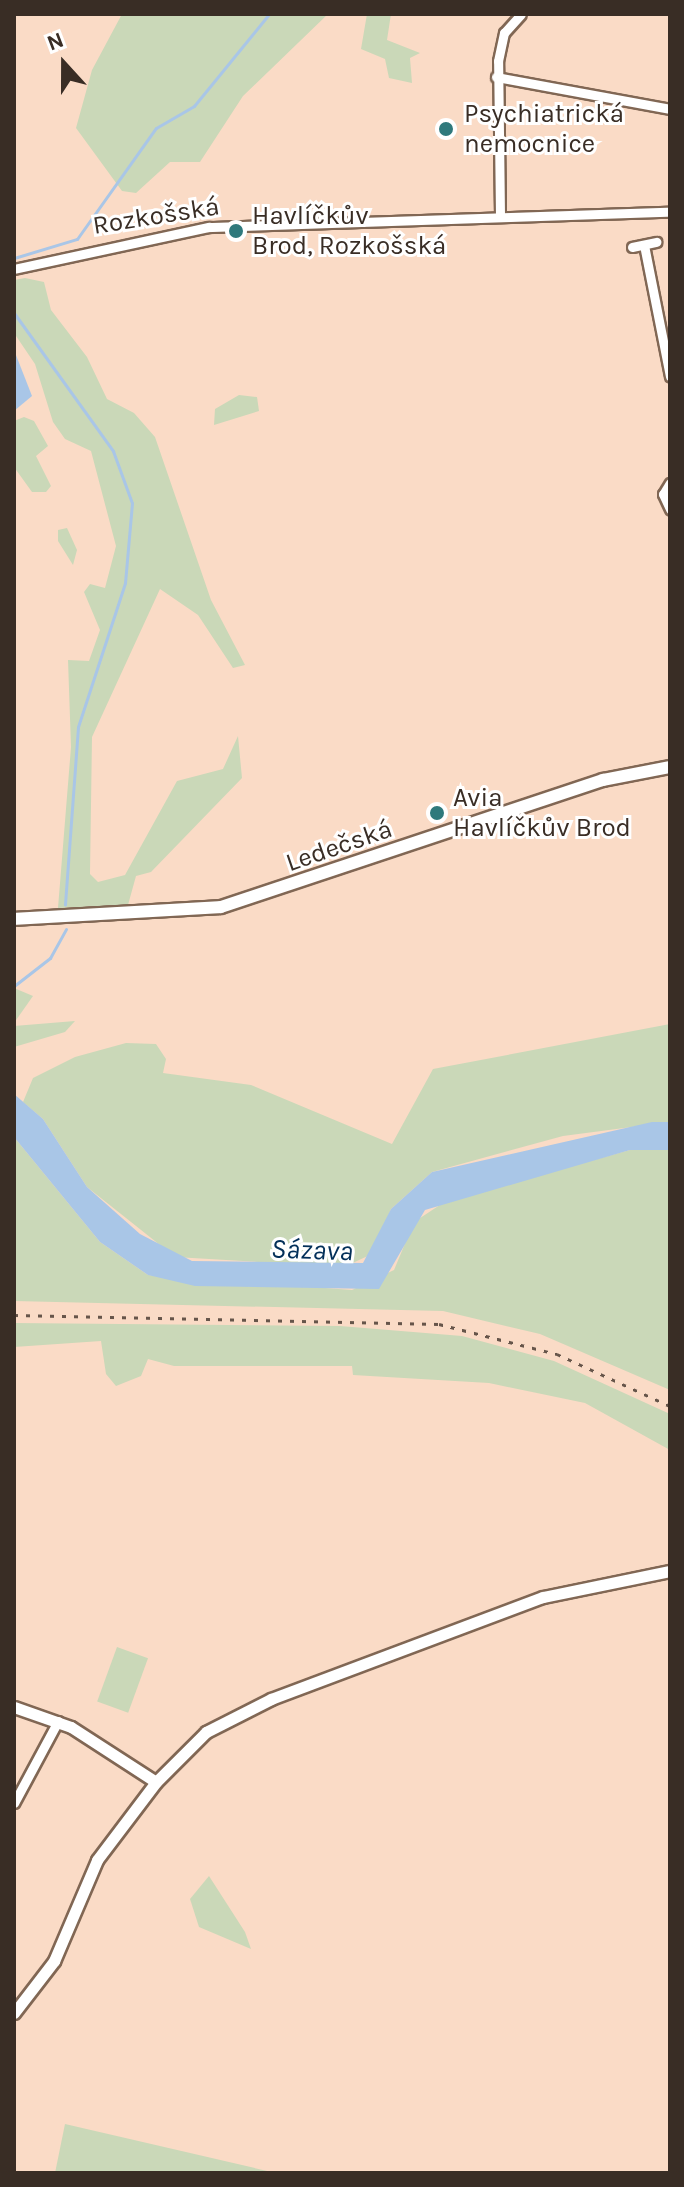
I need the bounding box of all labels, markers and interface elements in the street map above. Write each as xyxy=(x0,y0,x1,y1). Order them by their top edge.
north arrow xyxy=(24,24,104,104)
text: N xyxy=(43,27,67,57)
place label: Psychiatrická nemocnice xyxy=(464,98,624,160)
marker: Psychiatrická nemocnice xyxy=(435,118,457,140)
street label: Rozkošská xyxy=(91,191,221,241)
place label: Havlíčkův Brod, Rozkošská xyxy=(252,200,446,262)
marker: Havlíčkův Brod, Rozkošská xyxy=(227,222,245,240)
place label: Avia Havlíčkův Brod xyxy=(453,782,631,844)
marker: Avia Havlíčkův Brod xyxy=(428,804,446,822)
street label: Ledečská xyxy=(282,813,396,879)
water label: Sázava xyxy=(270,1232,354,1268)

